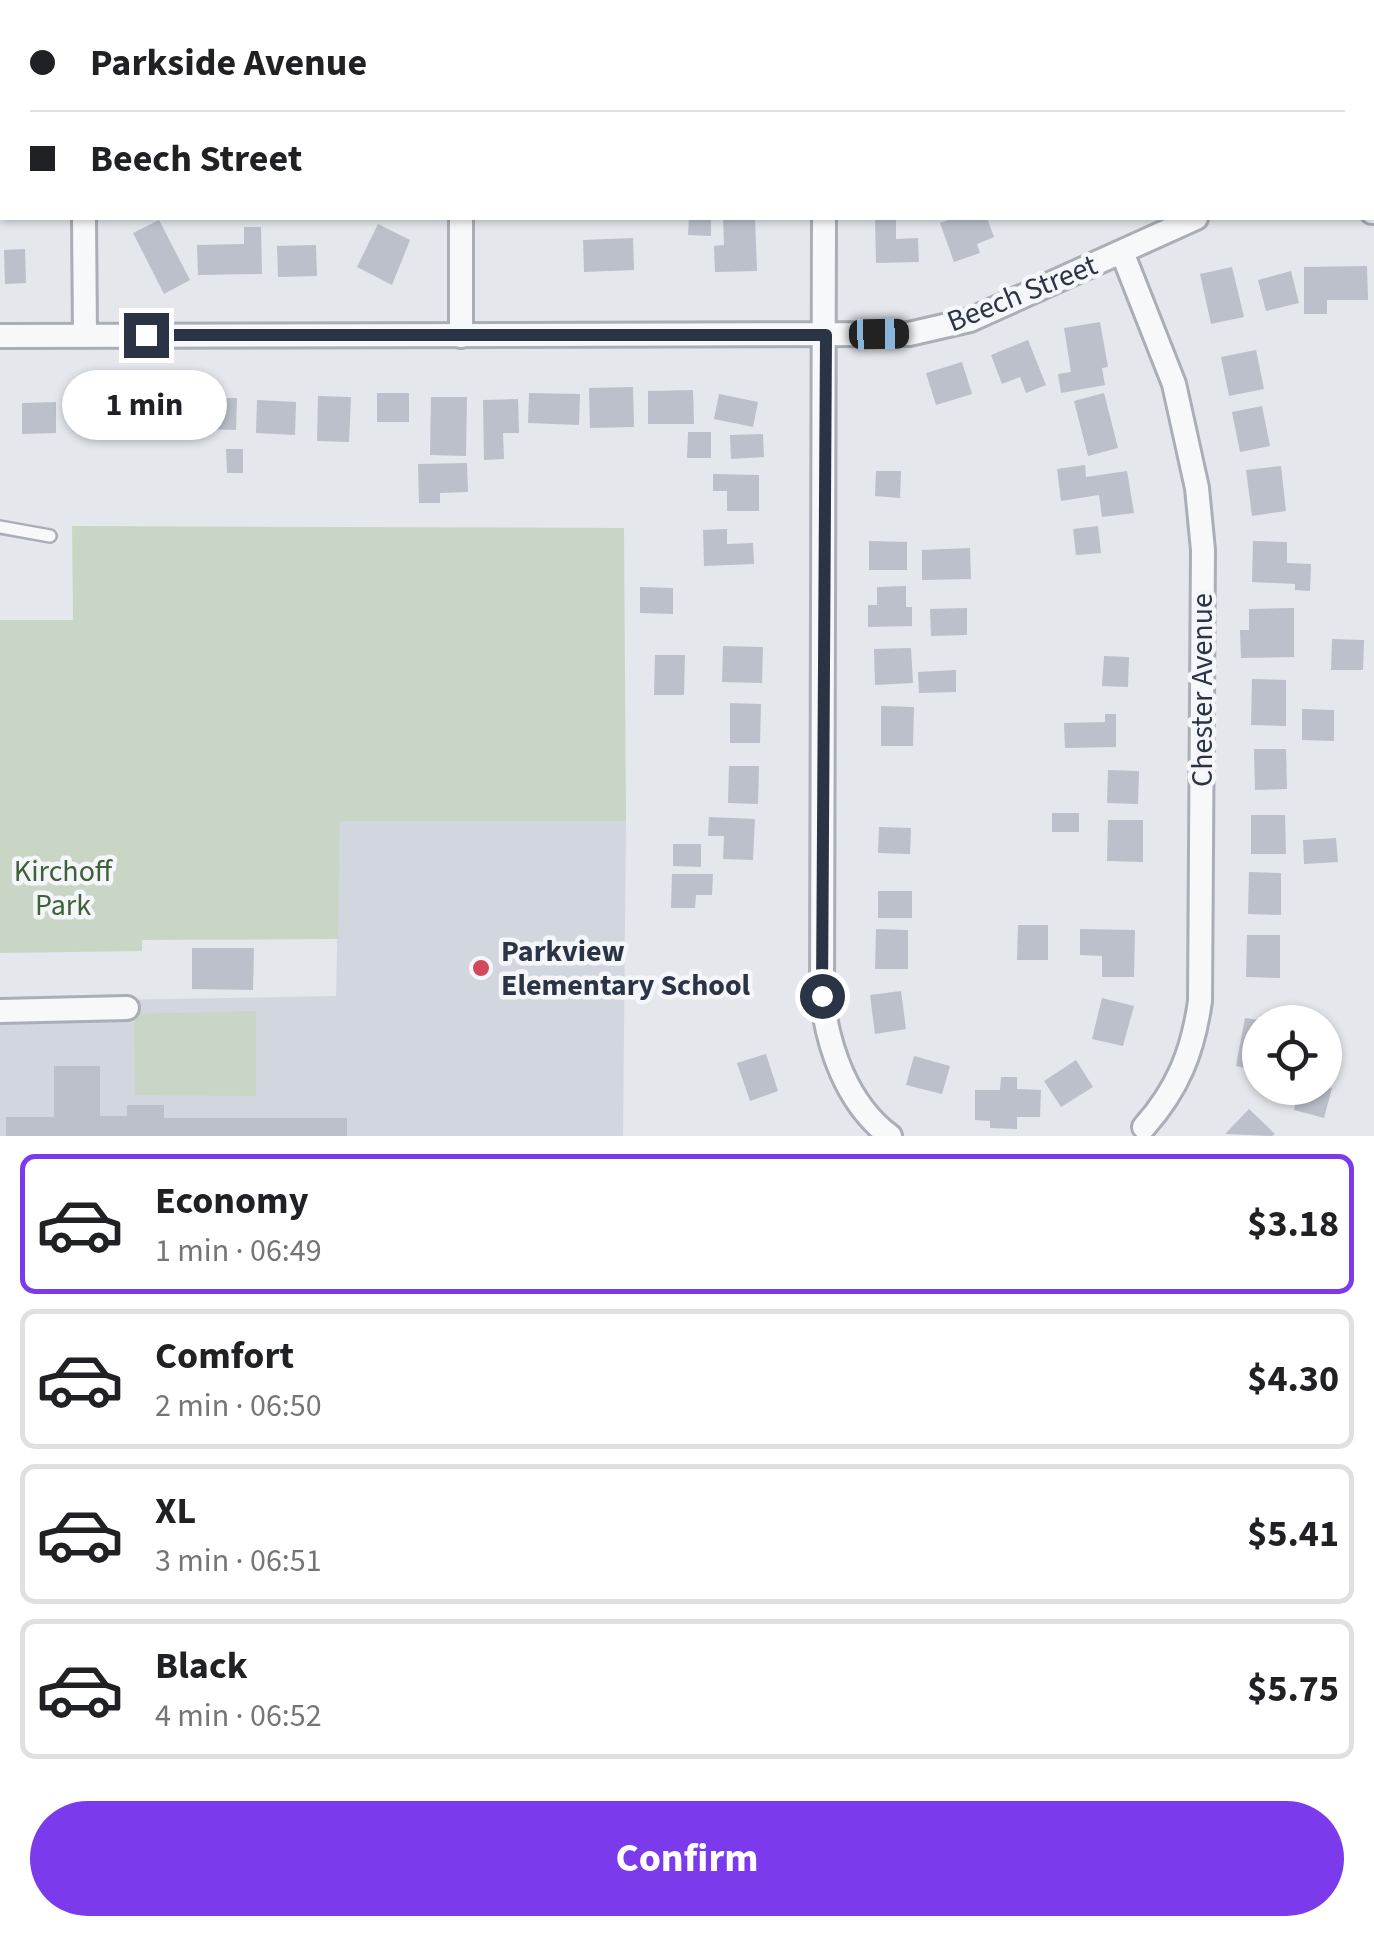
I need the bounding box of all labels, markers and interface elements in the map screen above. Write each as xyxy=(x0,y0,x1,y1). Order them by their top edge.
text: Parkside Avenue xyxy=(90,36,367,90)
text: Beech Street xyxy=(90,132,302,186)
street label: Beech Street xyxy=(941,244,1104,343)
route end xyxy=(124,313,169,358)
car xyxy=(849,318,909,350)
callout: 1 min xyxy=(64,370,228,440)
text: 1 min xyxy=(106,382,183,428)
street label: Chester Avenue xyxy=(1181,593,1224,787)
park label: Kirchoff Park xyxy=(14,850,114,927)
place label: Parkview Elementary School xyxy=(501,930,751,1007)
marker: Parkview Elementary School xyxy=(470,957,492,979)
route start xyxy=(800,974,845,1019)
map controls xyxy=(1242,1005,1342,1105)
button: locate xyxy=(1242,1005,1342,1105)
text: Economy xyxy=(155,1174,308,1228)
icon: car xyxy=(35,1179,125,1269)
text: $3.18 xyxy=(1247,1197,1339,1251)
text: 1 min · 06:49 xyxy=(155,1228,322,1274)
text: Comfort xyxy=(155,1329,294,1383)
icon: car xyxy=(35,1334,125,1424)
text: $4.30 xyxy=(1247,1352,1339,1406)
text: 2 min · 06:50 xyxy=(155,1383,322,1429)
text: XL xyxy=(155,1484,196,1538)
icon: car xyxy=(35,1489,125,1579)
text: $5.41 xyxy=(1247,1507,1339,1561)
text: 3 min · 06:51 xyxy=(155,1538,322,1584)
text: Black xyxy=(155,1639,248,1693)
icon: car xyxy=(35,1644,125,1734)
text: $5.75 xyxy=(1247,1662,1339,1716)
text: 4 min · 06:52 xyxy=(155,1693,322,1739)
button: Confirm xyxy=(30,1801,1344,1916)

